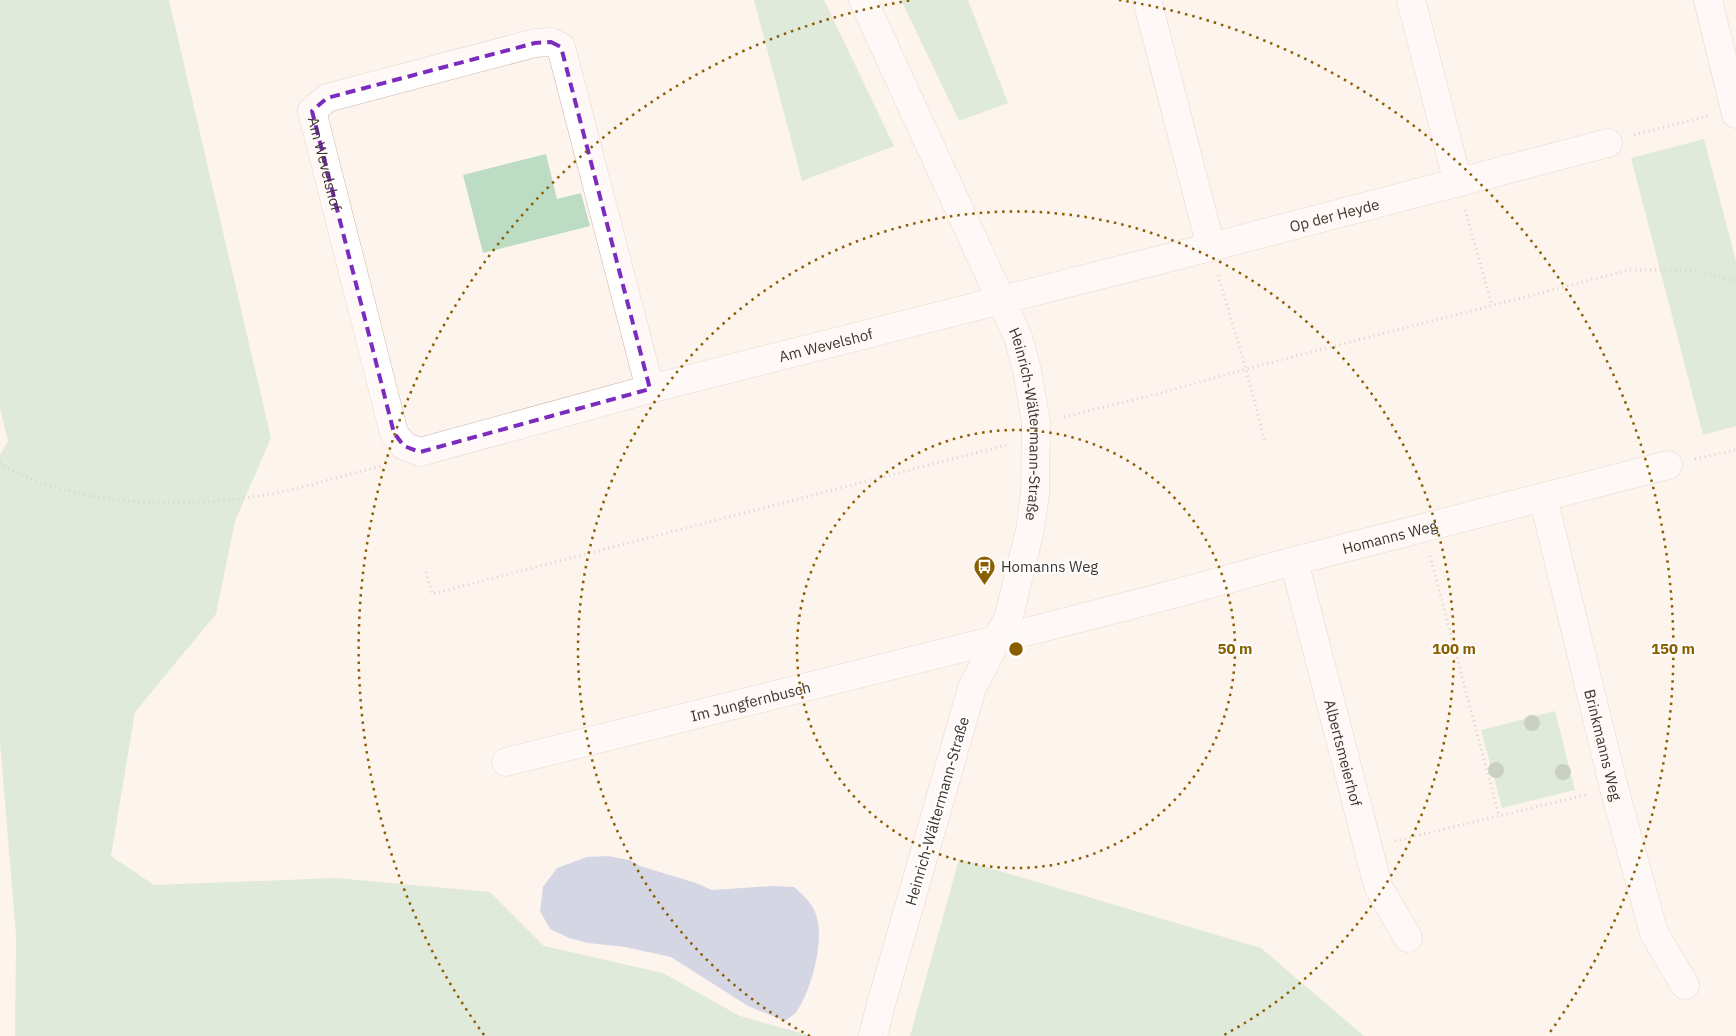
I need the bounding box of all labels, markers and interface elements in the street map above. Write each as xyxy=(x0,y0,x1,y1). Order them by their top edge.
street label: Am Wevelshof xyxy=(304,115,347,213)
street label: Op der Heyde xyxy=(1287,194,1381,236)
street label: Am Wevelshof xyxy=(777,324,875,366)
street label: Heinrich-Wältermann-Straße xyxy=(1005,324,1046,522)
street label: Homanns Weg xyxy=(1340,515,1439,558)
bus stop icon: Homanns Weg xyxy=(973,554,997,585)
place label: Homanns Weg xyxy=(1001,557,1098,576)
text: 50 m xyxy=(1218,639,1252,658)
text: 100 m xyxy=(1432,639,1476,658)
text: 150 m xyxy=(1651,639,1695,658)
centre of rings xyxy=(1007,640,1025,658)
street label: Im Jungfernbusch xyxy=(689,677,812,725)
street label: Brinkmanns Weg xyxy=(1581,687,1626,803)
street label: Albertsmeierhof xyxy=(1321,697,1366,808)
street label: Heinrich-Wältermann-Straße xyxy=(901,714,973,908)

